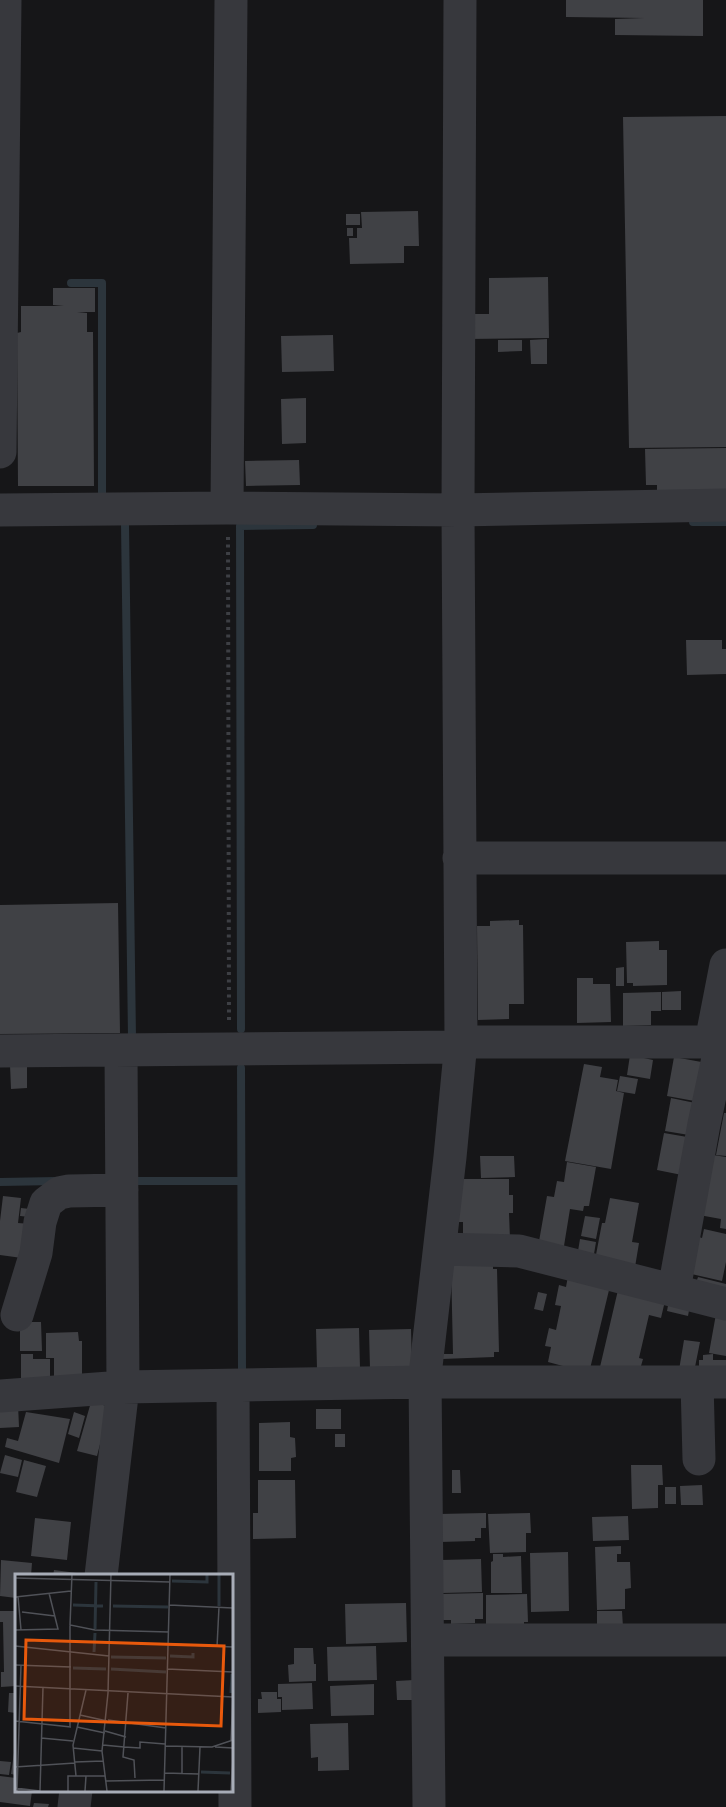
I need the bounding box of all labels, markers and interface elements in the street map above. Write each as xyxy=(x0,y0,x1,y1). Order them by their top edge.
inset map xyxy=(15,1574,232,1792)

